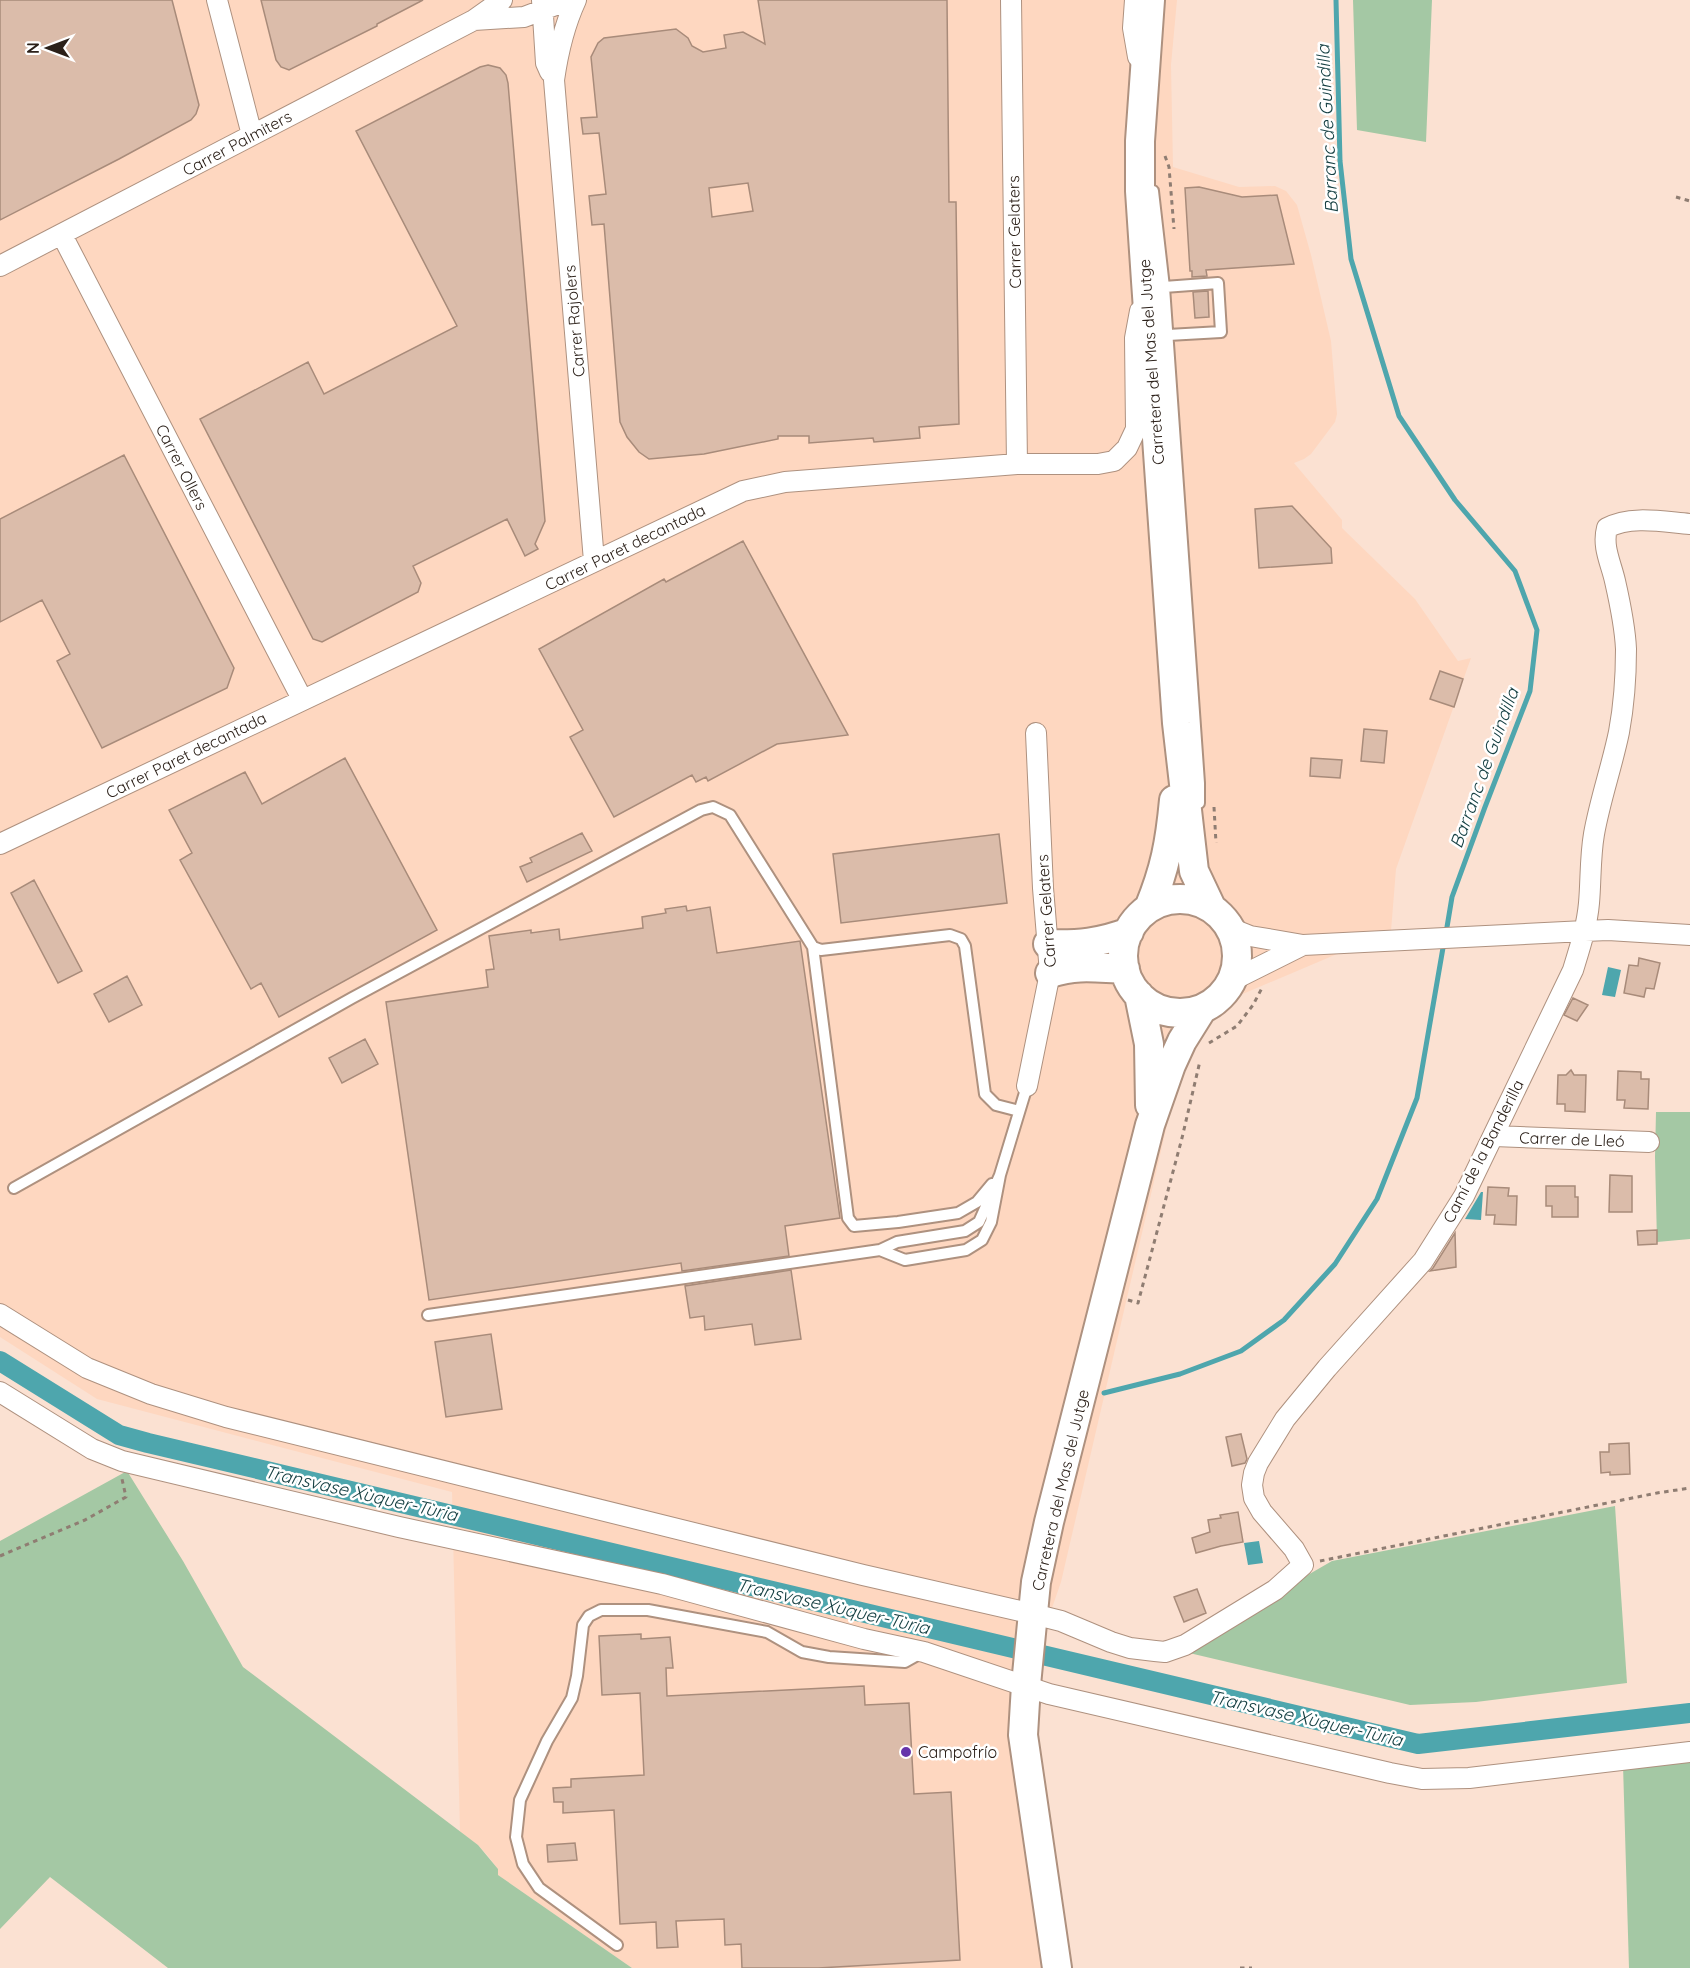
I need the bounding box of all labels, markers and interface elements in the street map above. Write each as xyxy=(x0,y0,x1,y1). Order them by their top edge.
north arrow xyxy=(18,18,78,78)
text: N xyxy=(23,42,43,54)
water label: Barranc de Guindilla xyxy=(1311,43,1343,214)
street label: Carrer Palmiters xyxy=(179,106,295,180)
street label: Carrer Gelaters xyxy=(1003,175,1025,289)
street label: Carretera del Mas del Jutge xyxy=(1134,258,1168,466)
street label: Carrer Rajolers xyxy=(559,264,589,378)
street label: Carrer Ollers xyxy=(152,421,212,513)
street label: Carrer Paret decantada xyxy=(542,499,708,595)
water label: Barranc de Guindilla xyxy=(1444,684,1524,851)
street label: Carrer Paret decantada xyxy=(103,707,269,803)
street label: Carrer Gelaters xyxy=(1032,854,1060,968)
street label: Camí de la Banderilla xyxy=(1438,1076,1528,1226)
street label: Carrer de Lleó xyxy=(1519,1127,1625,1151)
street label: Carretera del Mas del Jutge xyxy=(1027,1387,1093,1593)
water label: Transvase Xùquer-Tùria xyxy=(262,1460,461,1527)
water label: Transvase Xùquer-Tùria xyxy=(734,1573,933,1640)
water label: Transvase Xùquer-Tùria xyxy=(1207,1685,1406,1752)
place label: Campofrío xyxy=(918,1742,997,1762)
marker: Campofrío xyxy=(899,1745,913,1759)

